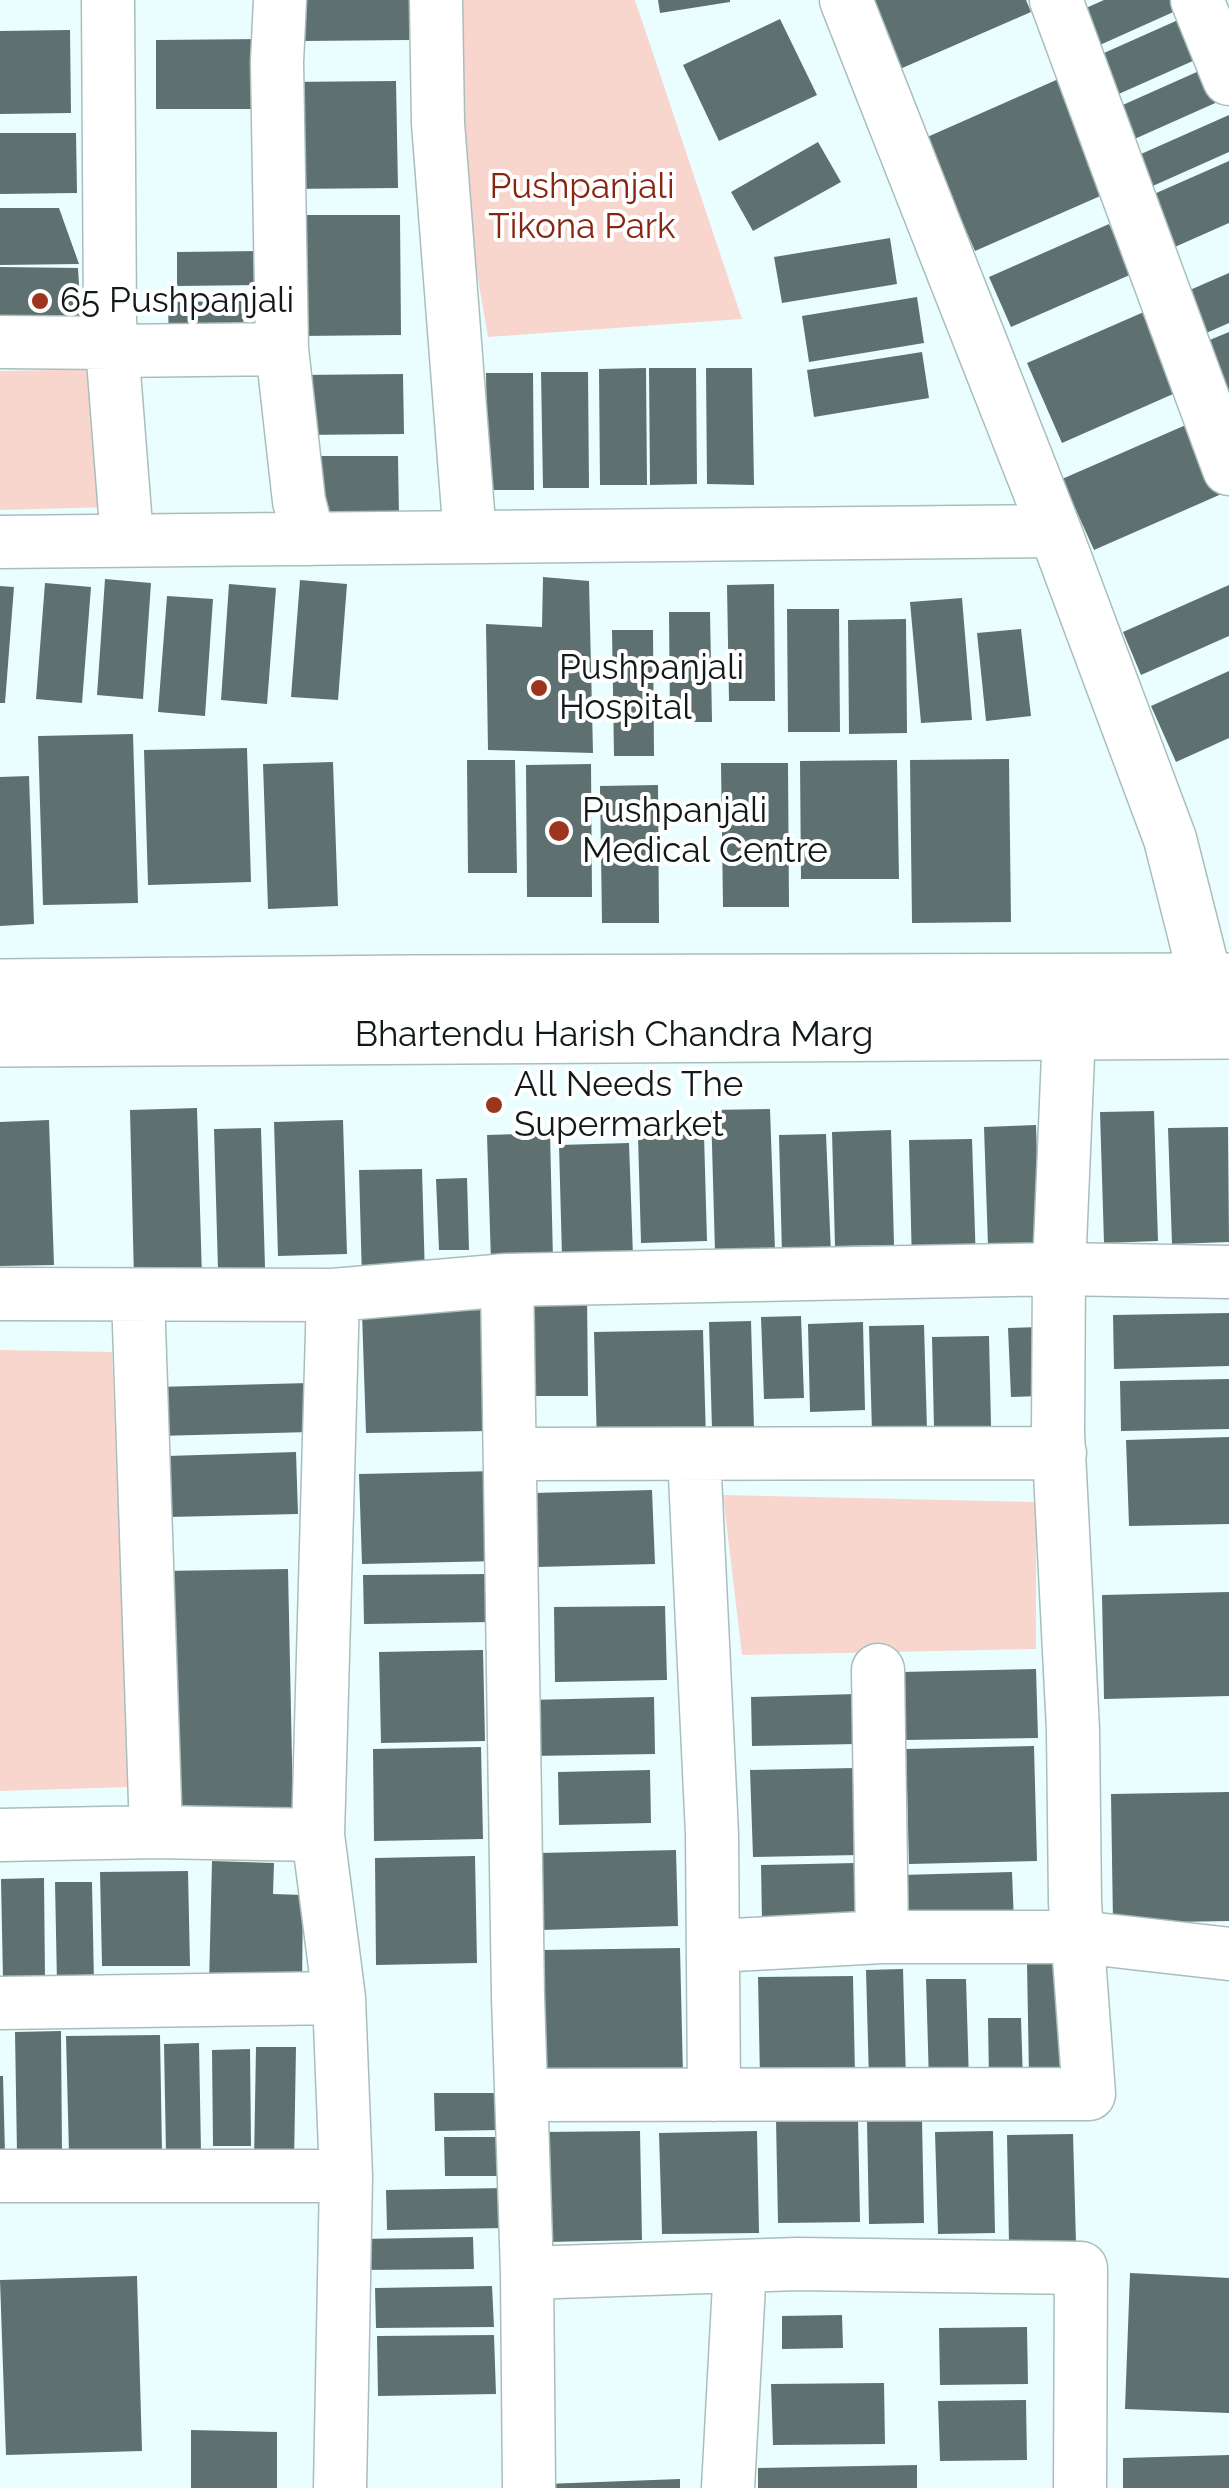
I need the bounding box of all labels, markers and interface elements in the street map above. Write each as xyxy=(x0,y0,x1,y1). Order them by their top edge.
park label: Pushpanjali Tikona Park xyxy=(488,166,676,248)
place label: 65 Pushpanjali xyxy=(60,280,294,322)
marker: 65 Pushpanjali xyxy=(29,290,51,312)
place label: Pushpanjali Hospital xyxy=(559,647,744,729)
marker: Pushpanjali Hospital xyxy=(528,677,550,699)
place label: Pushpanjali Medical Centre xyxy=(582,790,828,872)
marker: Pushpanjali Medical Centre xyxy=(546,818,572,844)
street label: Bhartendu Harish Chandra Marg xyxy=(355,1014,873,1056)
place label: All Needs The Supermarket xyxy=(514,1064,743,1146)
marker: All Needs The Supermarket xyxy=(483,1094,505,1116)

